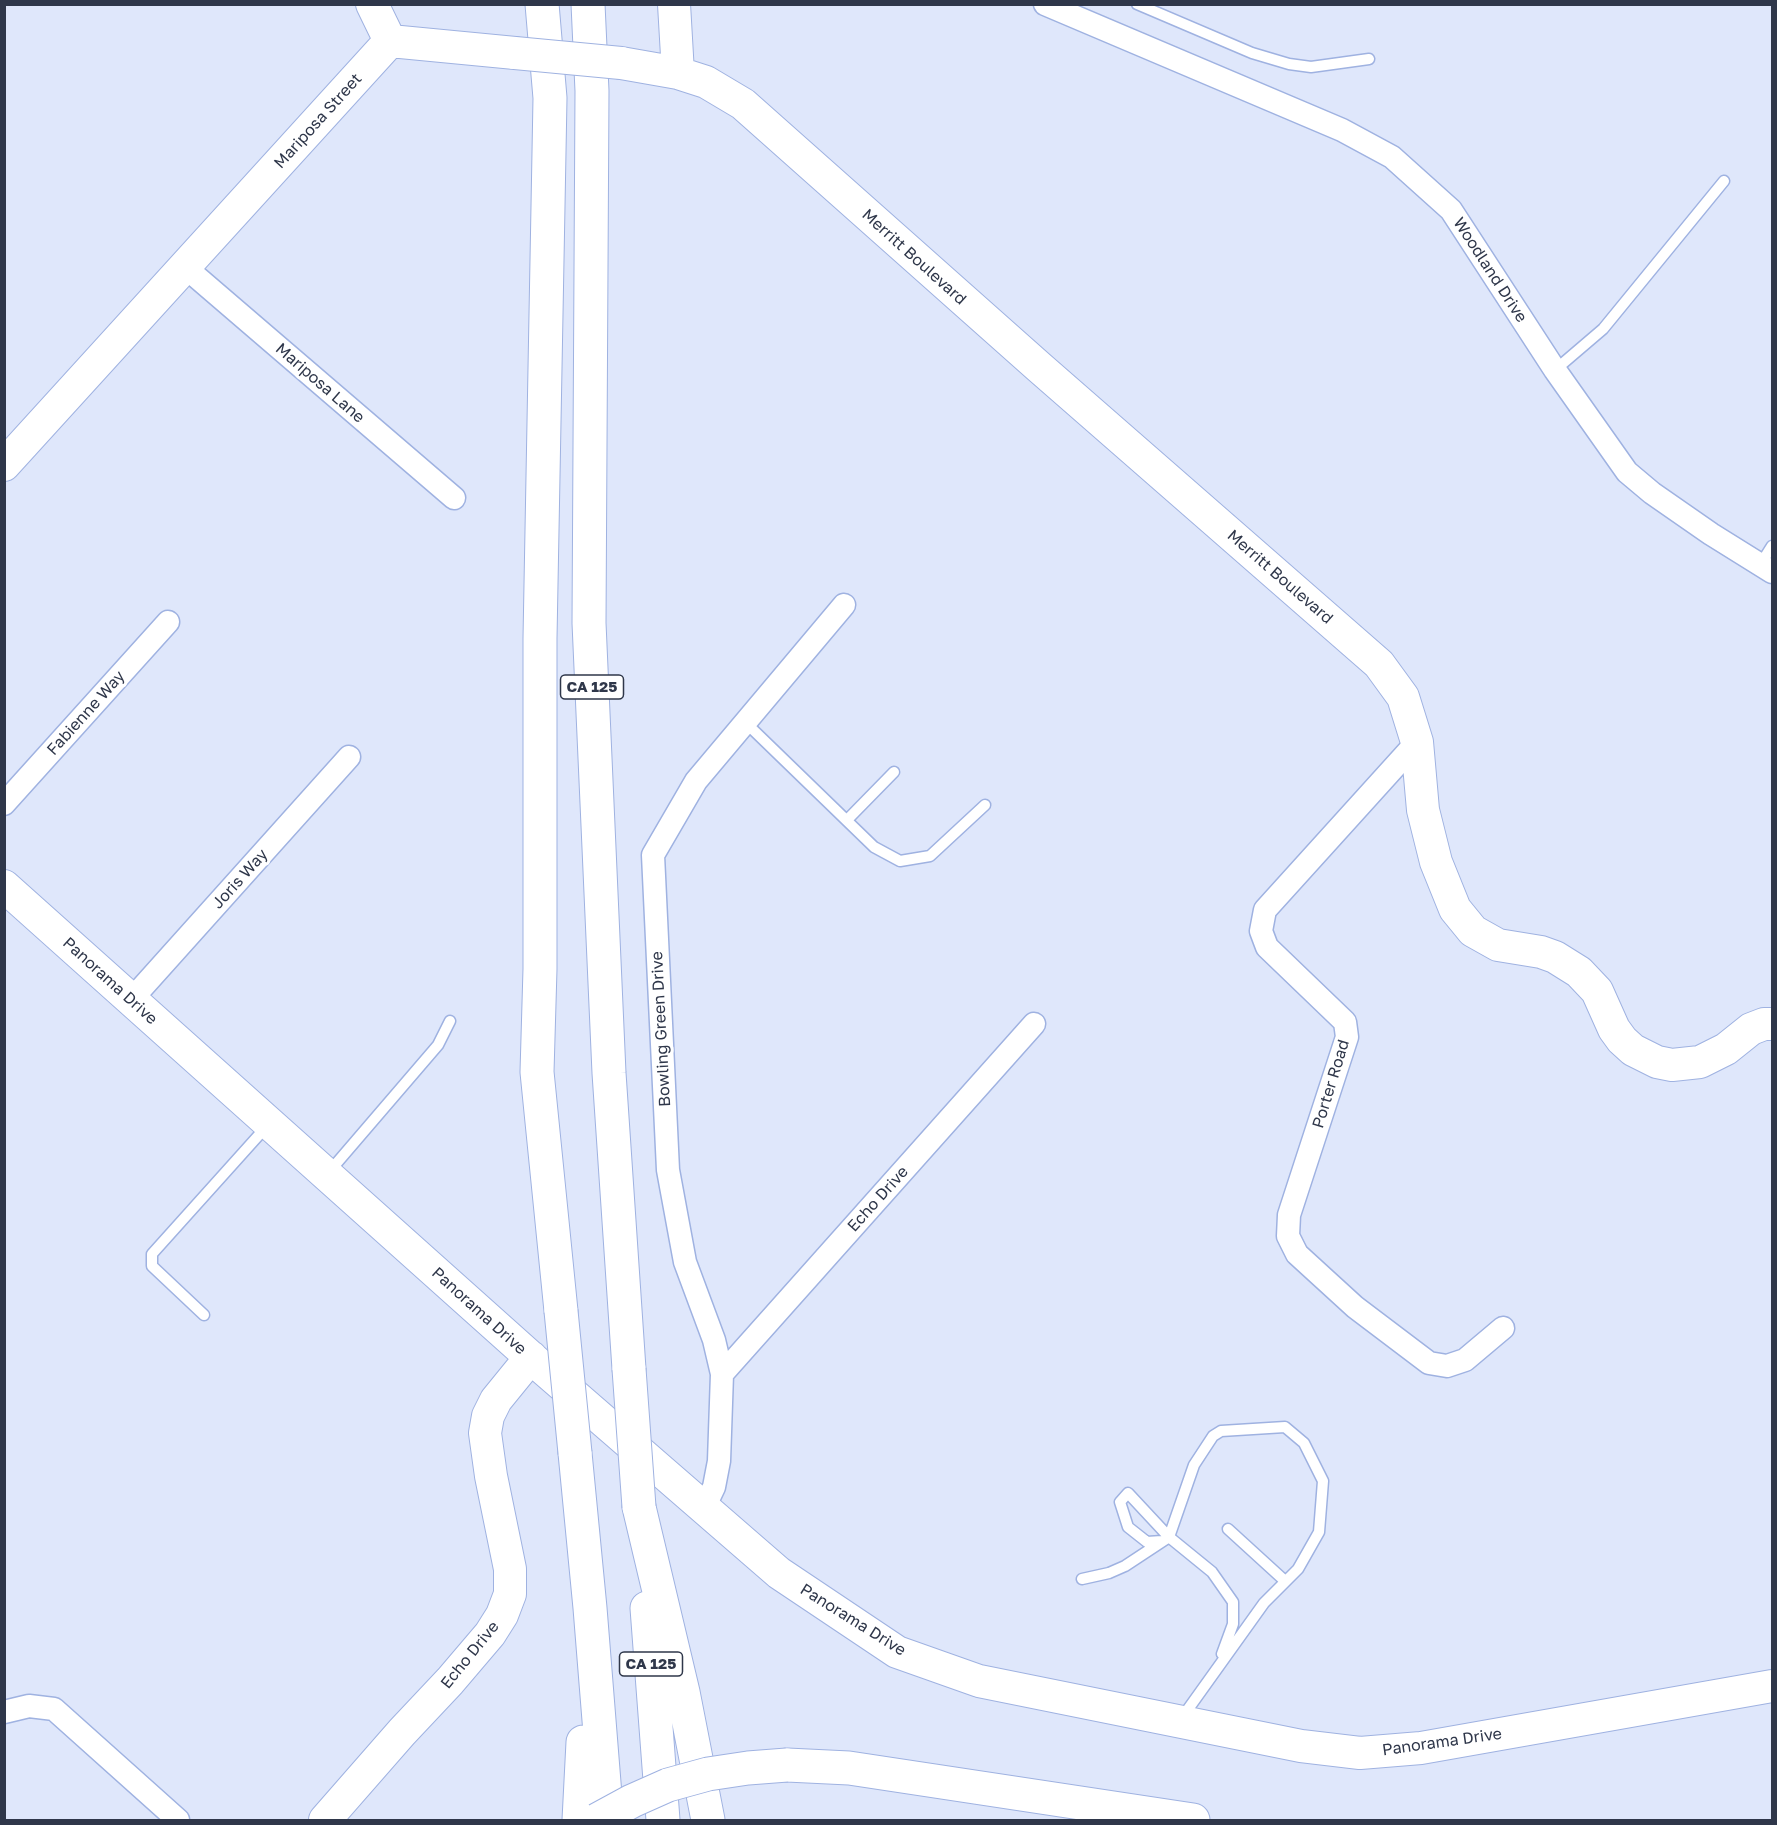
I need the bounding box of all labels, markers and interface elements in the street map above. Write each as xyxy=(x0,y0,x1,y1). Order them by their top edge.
street label: Mariposa Street xyxy=(270,69,366,173)
street label: Merritt Boulevard xyxy=(858,205,970,309)
street label: Woodland Drive xyxy=(1449,214,1531,326)
street label: Mariposa Lane xyxy=(272,339,368,427)
street label: Merritt Boulevard xyxy=(1223,526,1337,628)
street label: Fabienne Way xyxy=(43,667,129,759)
road number: CA 125 xyxy=(560,675,624,699)
street label: Joris Way xyxy=(208,845,272,913)
street label: Panorama Drive xyxy=(59,933,161,1029)
street label: Bowling Green Drive xyxy=(647,951,675,1107)
street label: Porter Road xyxy=(1308,1037,1354,1131)
street label: Echo Drive xyxy=(844,1162,912,1236)
street label: Panorama Drive xyxy=(428,1263,530,1359)
street label: Panorama Drive xyxy=(797,1580,909,1660)
street label: Echo Drive xyxy=(437,1617,503,1693)
road number: CA 125 xyxy=(620,1652,682,1676)
street label: Panorama Drive xyxy=(1381,1724,1503,1760)

